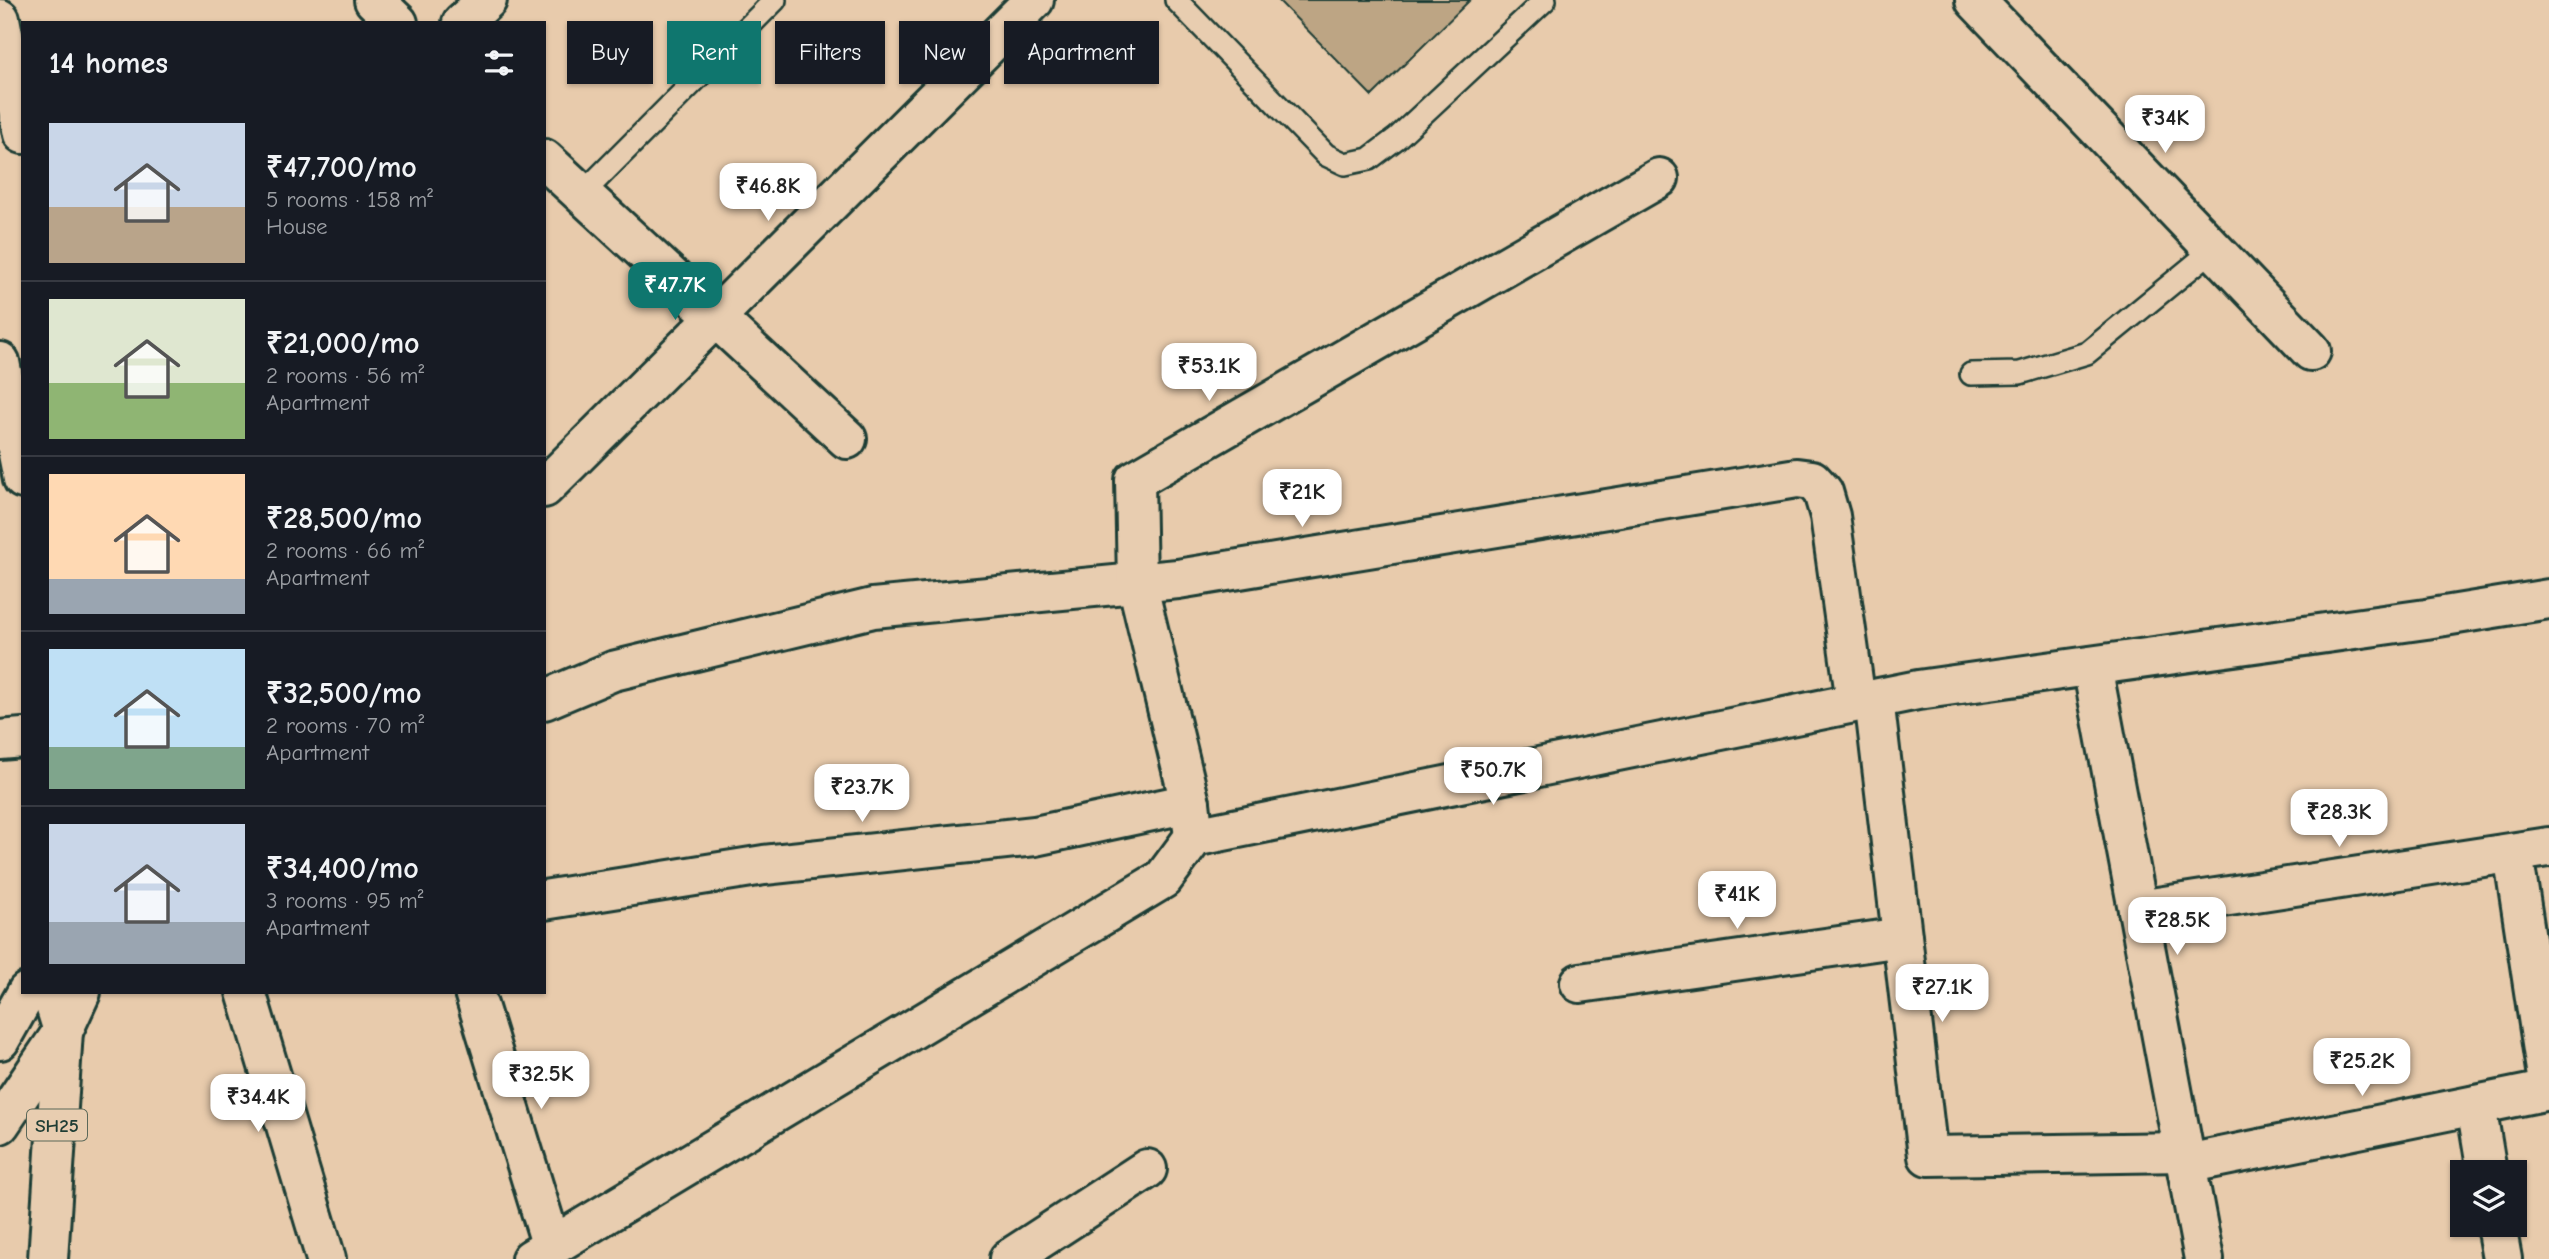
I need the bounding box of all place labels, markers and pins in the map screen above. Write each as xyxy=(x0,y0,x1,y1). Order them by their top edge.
pin: ₹34K xyxy=(2124,96,2206,155)
pin: ₹46.8K xyxy=(711,164,825,223)
pin: ₹47.7K xyxy=(618,262,732,322)
pin: ₹53.1K xyxy=(1152,344,1266,403)
pin: ₹21K xyxy=(1261,470,1343,529)
pin: ₹50.7K xyxy=(1436,748,1550,807)
pin: ₹23.7K xyxy=(805,764,919,824)
pin: ₹28.3K xyxy=(2282,790,2396,849)
pin: ₹41K xyxy=(1696,872,1778,931)
pin: ₹28.5K xyxy=(2120,898,2234,957)
pin: ₹27.1K xyxy=(1885,964,1999,1024)
pin: ₹25.2K xyxy=(2305,1038,2419,1098)
pin: ₹32.5K xyxy=(484,1052,598,1111)
pin: ₹34.4K xyxy=(201,1074,315,1134)

